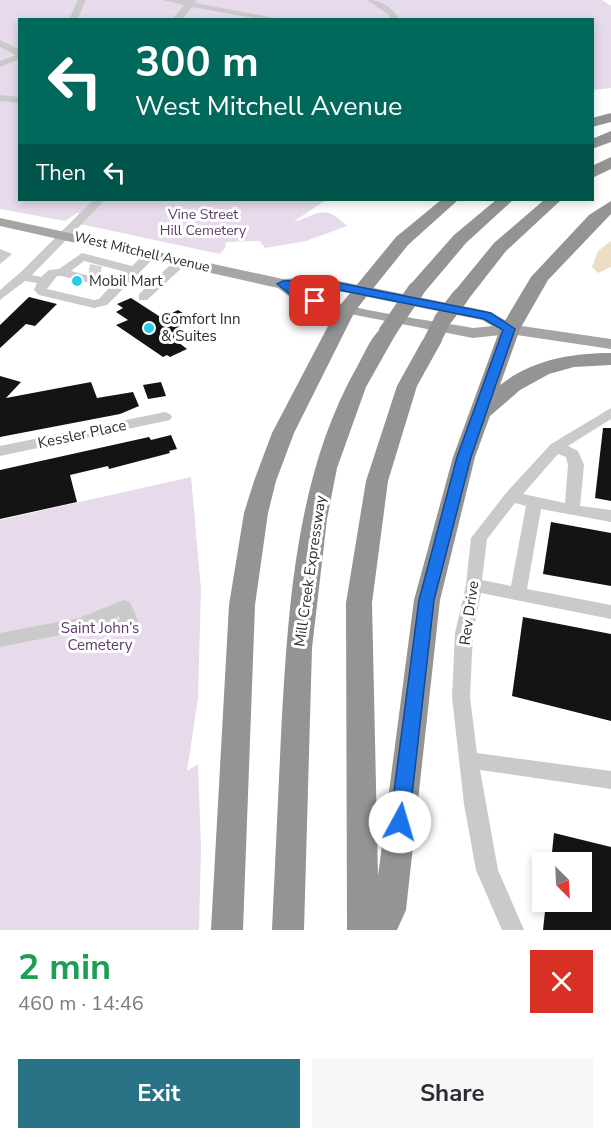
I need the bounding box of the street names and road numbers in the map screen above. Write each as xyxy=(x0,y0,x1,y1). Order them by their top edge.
street label: West Mitchell Avenue xyxy=(72,227,212,277)
street label: Kessler Place xyxy=(36,415,128,453)
street label: Mill Creek Expressway xyxy=(289,494,331,648)
street label: Rev Drive xyxy=(455,579,483,647)

